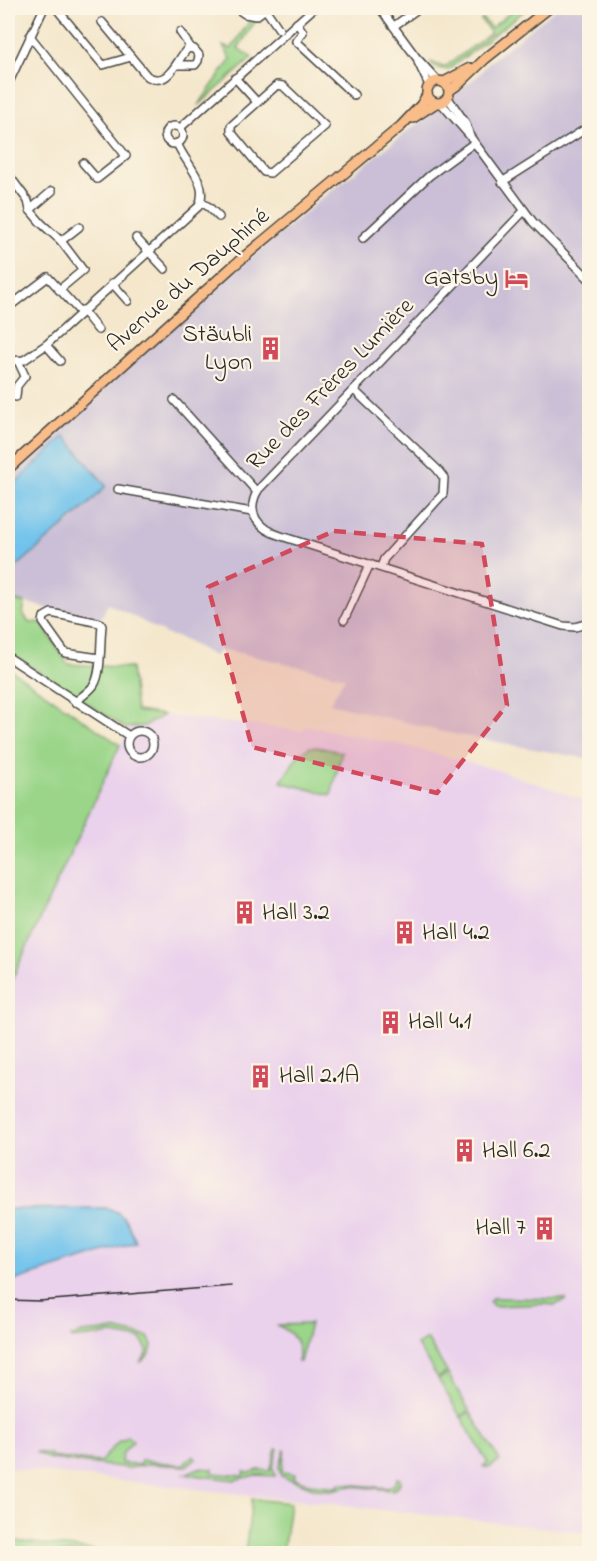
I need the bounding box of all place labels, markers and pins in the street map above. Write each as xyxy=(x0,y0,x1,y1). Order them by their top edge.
place label: Gatsby xyxy=(424,261,498,297)
hotel icon: Gatsby xyxy=(503,265,529,291)
place label: Stäubli Lyon xyxy=(182,318,252,382)
building icon: Stäubli Lyon xyxy=(257,336,283,362)
place label: Hall 3.2 xyxy=(262,896,330,931)
building icon: Hall 3.2 xyxy=(231,900,257,926)
place label: Hall 4.2 xyxy=(422,916,490,951)
building icon: Hall 4.2 xyxy=(391,920,417,946)
place label: Hall 4.1 xyxy=(408,1005,472,1040)
building icon: Hall 4.1 xyxy=(377,1009,403,1035)
place label: Hall 2.1A xyxy=(279,1059,359,1094)
building icon: Hall 2.1A xyxy=(248,1063,274,1089)
place label: Hall 6.2 xyxy=(482,1134,550,1169)
building icon: Hall 6.2 xyxy=(451,1138,477,1164)
place label: Hall 7 xyxy=(475,1211,526,1246)
building icon: Hall 7 xyxy=(531,1215,557,1241)

